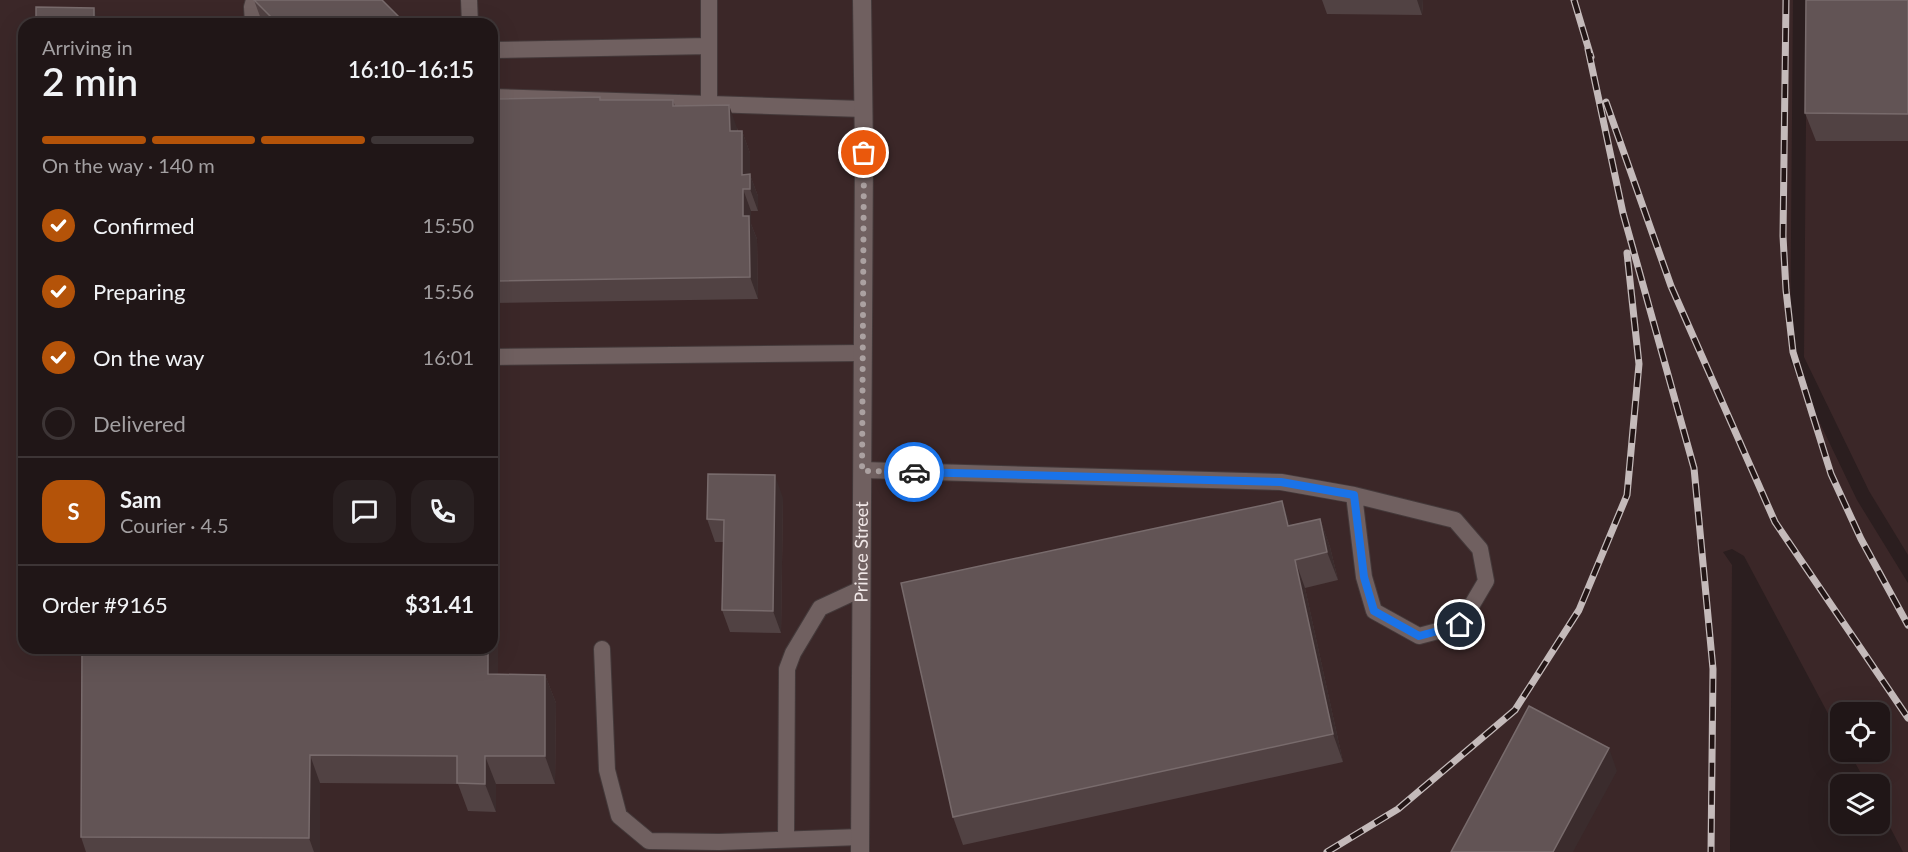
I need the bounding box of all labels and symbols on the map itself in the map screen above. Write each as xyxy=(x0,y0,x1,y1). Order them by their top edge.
pin xyxy=(838,127,889,178)
courier xyxy=(884,442,944,502)
street label: Prince Street xyxy=(849,501,872,603)
pin xyxy=(1434,599,1485,650)

